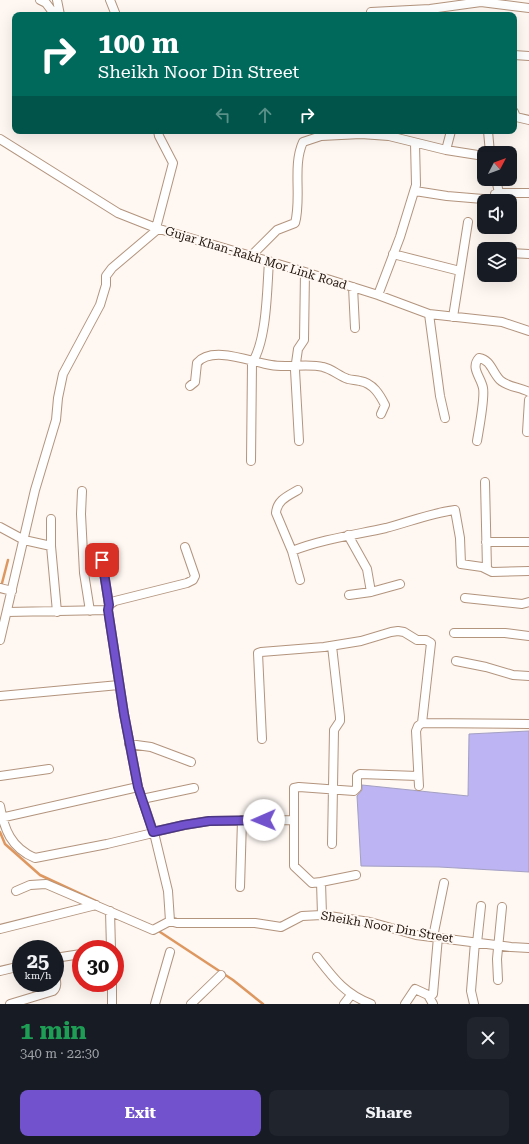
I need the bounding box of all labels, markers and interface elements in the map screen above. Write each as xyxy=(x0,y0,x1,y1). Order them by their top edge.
text: 100 m xyxy=(98,27,179,60)
icon: right xyxy=(32,28,84,80)
text: Sheikh Noor Din Street xyxy=(98,61,299,82)
icon: left xyxy=(212,104,234,126)
icon: ahead xyxy=(254,104,276,126)
icon: right xyxy=(296,104,318,126)
north arrow xyxy=(477,146,517,186)
map controls xyxy=(477,146,517,282)
button: sound xyxy=(477,194,517,234)
street label: Gujar Khan-Rakh Mor Link Road xyxy=(163,224,349,292)
button: layers xyxy=(477,242,517,282)
pin xyxy=(85,543,119,577)
icon: arrive xyxy=(91,549,113,571)
position arrow xyxy=(243,799,285,841)
street label: Sheikh Noor Din Street xyxy=(320,908,455,946)
speed limit sign: 30 xyxy=(72,940,124,992)
text: 25 xyxy=(27,949,49,973)
text: km/h xyxy=(25,970,51,981)
text: 1 min xyxy=(20,1017,87,1045)
button: close xyxy=(467,1017,509,1059)
text: 340 m · 22:30 xyxy=(20,1046,99,1061)
button: Exit xyxy=(20,1090,261,1136)
button: Share xyxy=(269,1090,509,1136)

